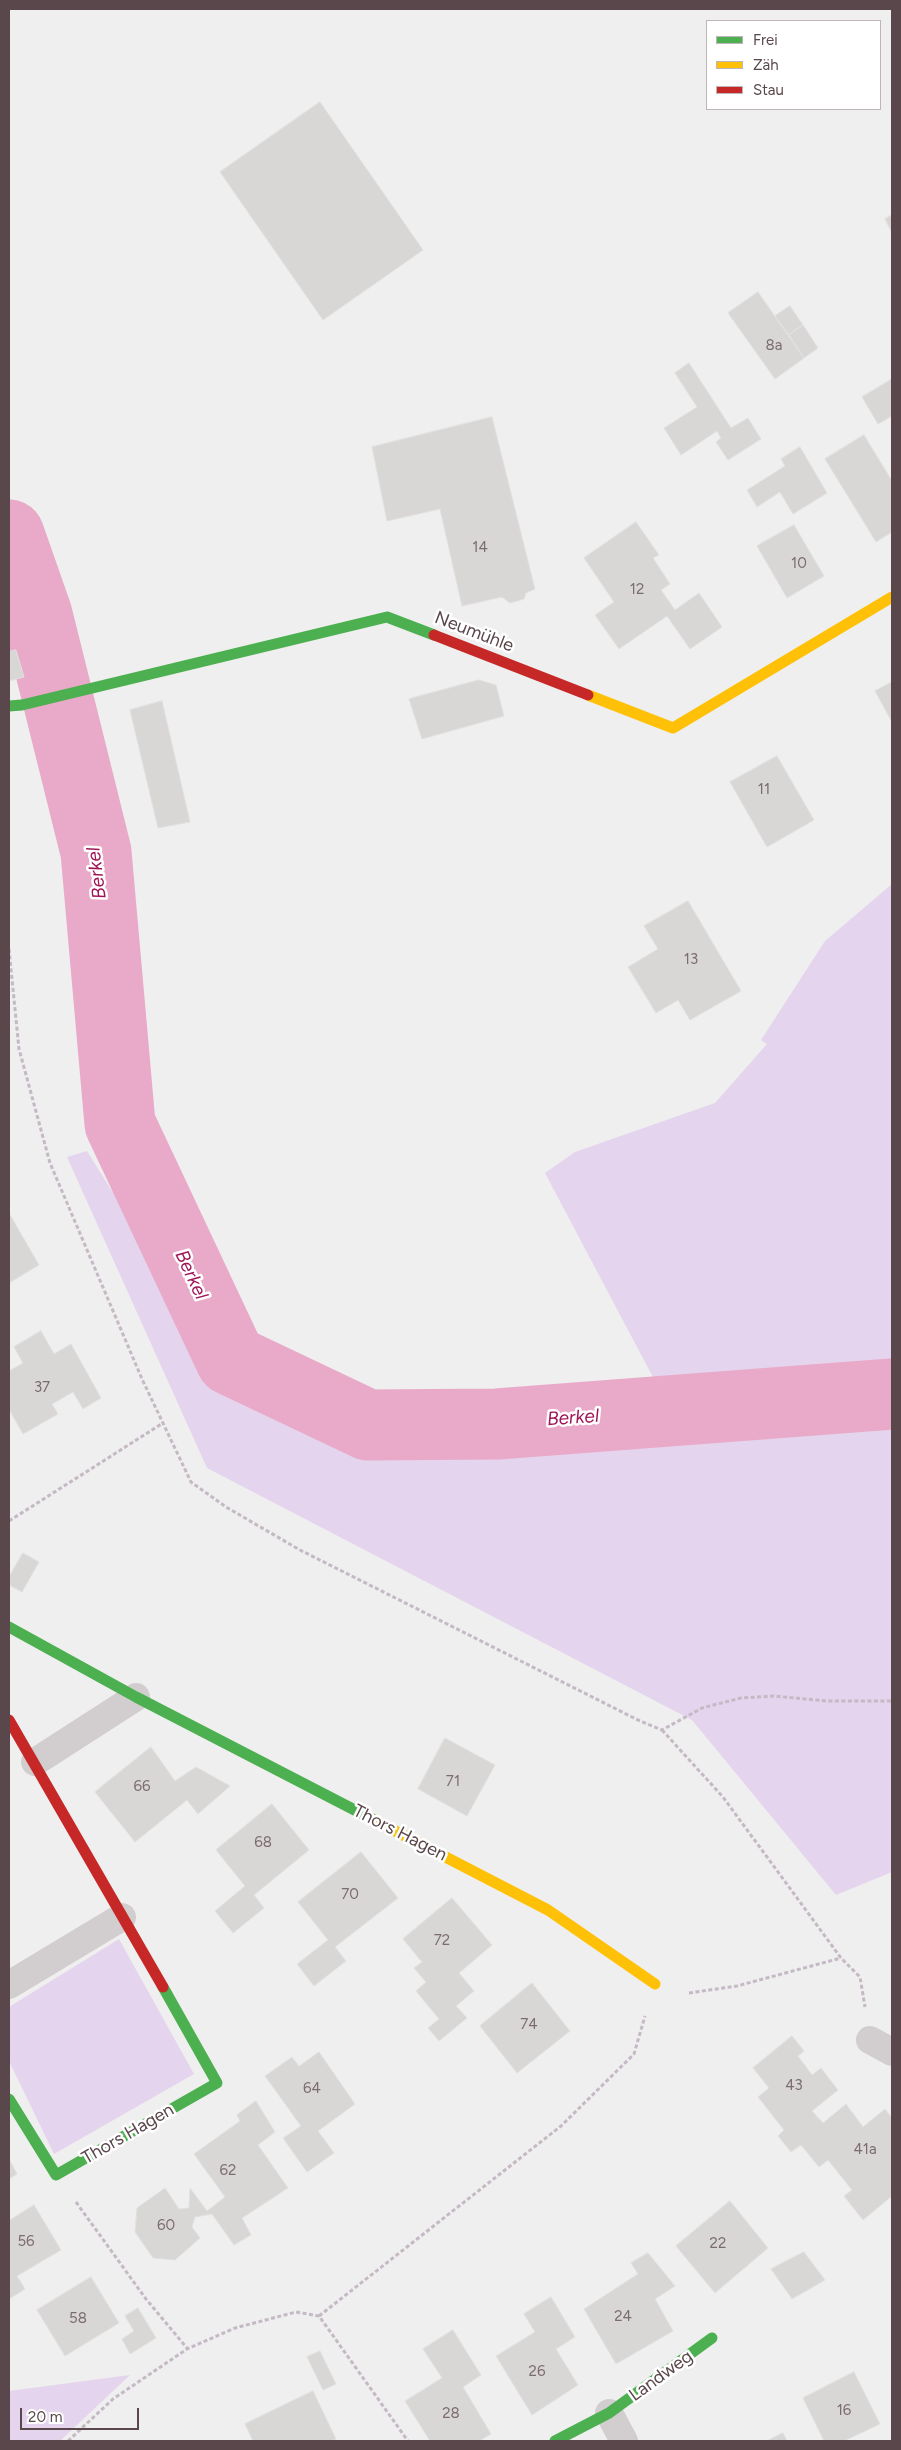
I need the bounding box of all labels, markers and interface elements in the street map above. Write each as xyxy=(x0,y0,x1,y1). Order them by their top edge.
legend xyxy=(706,20,881,110)
text: Frei xyxy=(753,31,778,49)
text: Zäh xyxy=(753,56,779,74)
text: Stau xyxy=(753,81,784,99)
house number: 8a xyxy=(766,337,782,355)
house number: 14 xyxy=(472,539,488,557)
house number: 10 xyxy=(791,555,807,573)
house number: 12 xyxy=(630,581,644,599)
street label: Neumühle xyxy=(431,607,517,657)
house number: 11 xyxy=(758,781,770,799)
water label: Berkel xyxy=(83,846,111,900)
house number: 13 xyxy=(684,951,698,969)
water label: Berkel xyxy=(170,1247,212,1303)
house number: 37 xyxy=(34,1379,50,1397)
water label: Berkel xyxy=(546,1405,600,1431)
house number: 71 xyxy=(446,1773,460,1791)
house number: 66 xyxy=(134,1778,150,1796)
street label: Thors Hagen xyxy=(349,1800,451,1866)
house number: 68 xyxy=(254,1834,272,1852)
house number: 70 xyxy=(341,1886,359,1904)
house number: 72 xyxy=(434,1932,450,1950)
house number: 74 xyxy=(520,2016,538,2034)
house number: 43 xyxy=(785,2077,803,2095)
house number: 64 xyxy=(303,2080,321,2098)
street label: Thors Hagen xyxy=(78,2099,178,2169)
house number: 41a xyxy=(853,2141,877,2159)
house number: 62 xyxy=(220,2162,236,2180)
house number: 60 xyxy=(157,2217,175,2235)
house number: 56 xyxy=(17,2233,35,2251)
house number: 22 xyxy=(710,2235,726,2253)
house number: 24 xyxy=(614,2308,632,2326)
house number: 58 xyxy=(69,2310,87,2328)
street label: Landweg xyxy=(625,2346,697,2406)
house number: 26 xyxy=(529,2363,545,2381)
scale bar xyxy=(22,2398,141,2430)
house number: 16 xyxy=(837,2402,851,2420)
house number: 28 xyxy=(442,2405,460,2423)
text: 20 m xyxy=(28,2408,62,2426)

